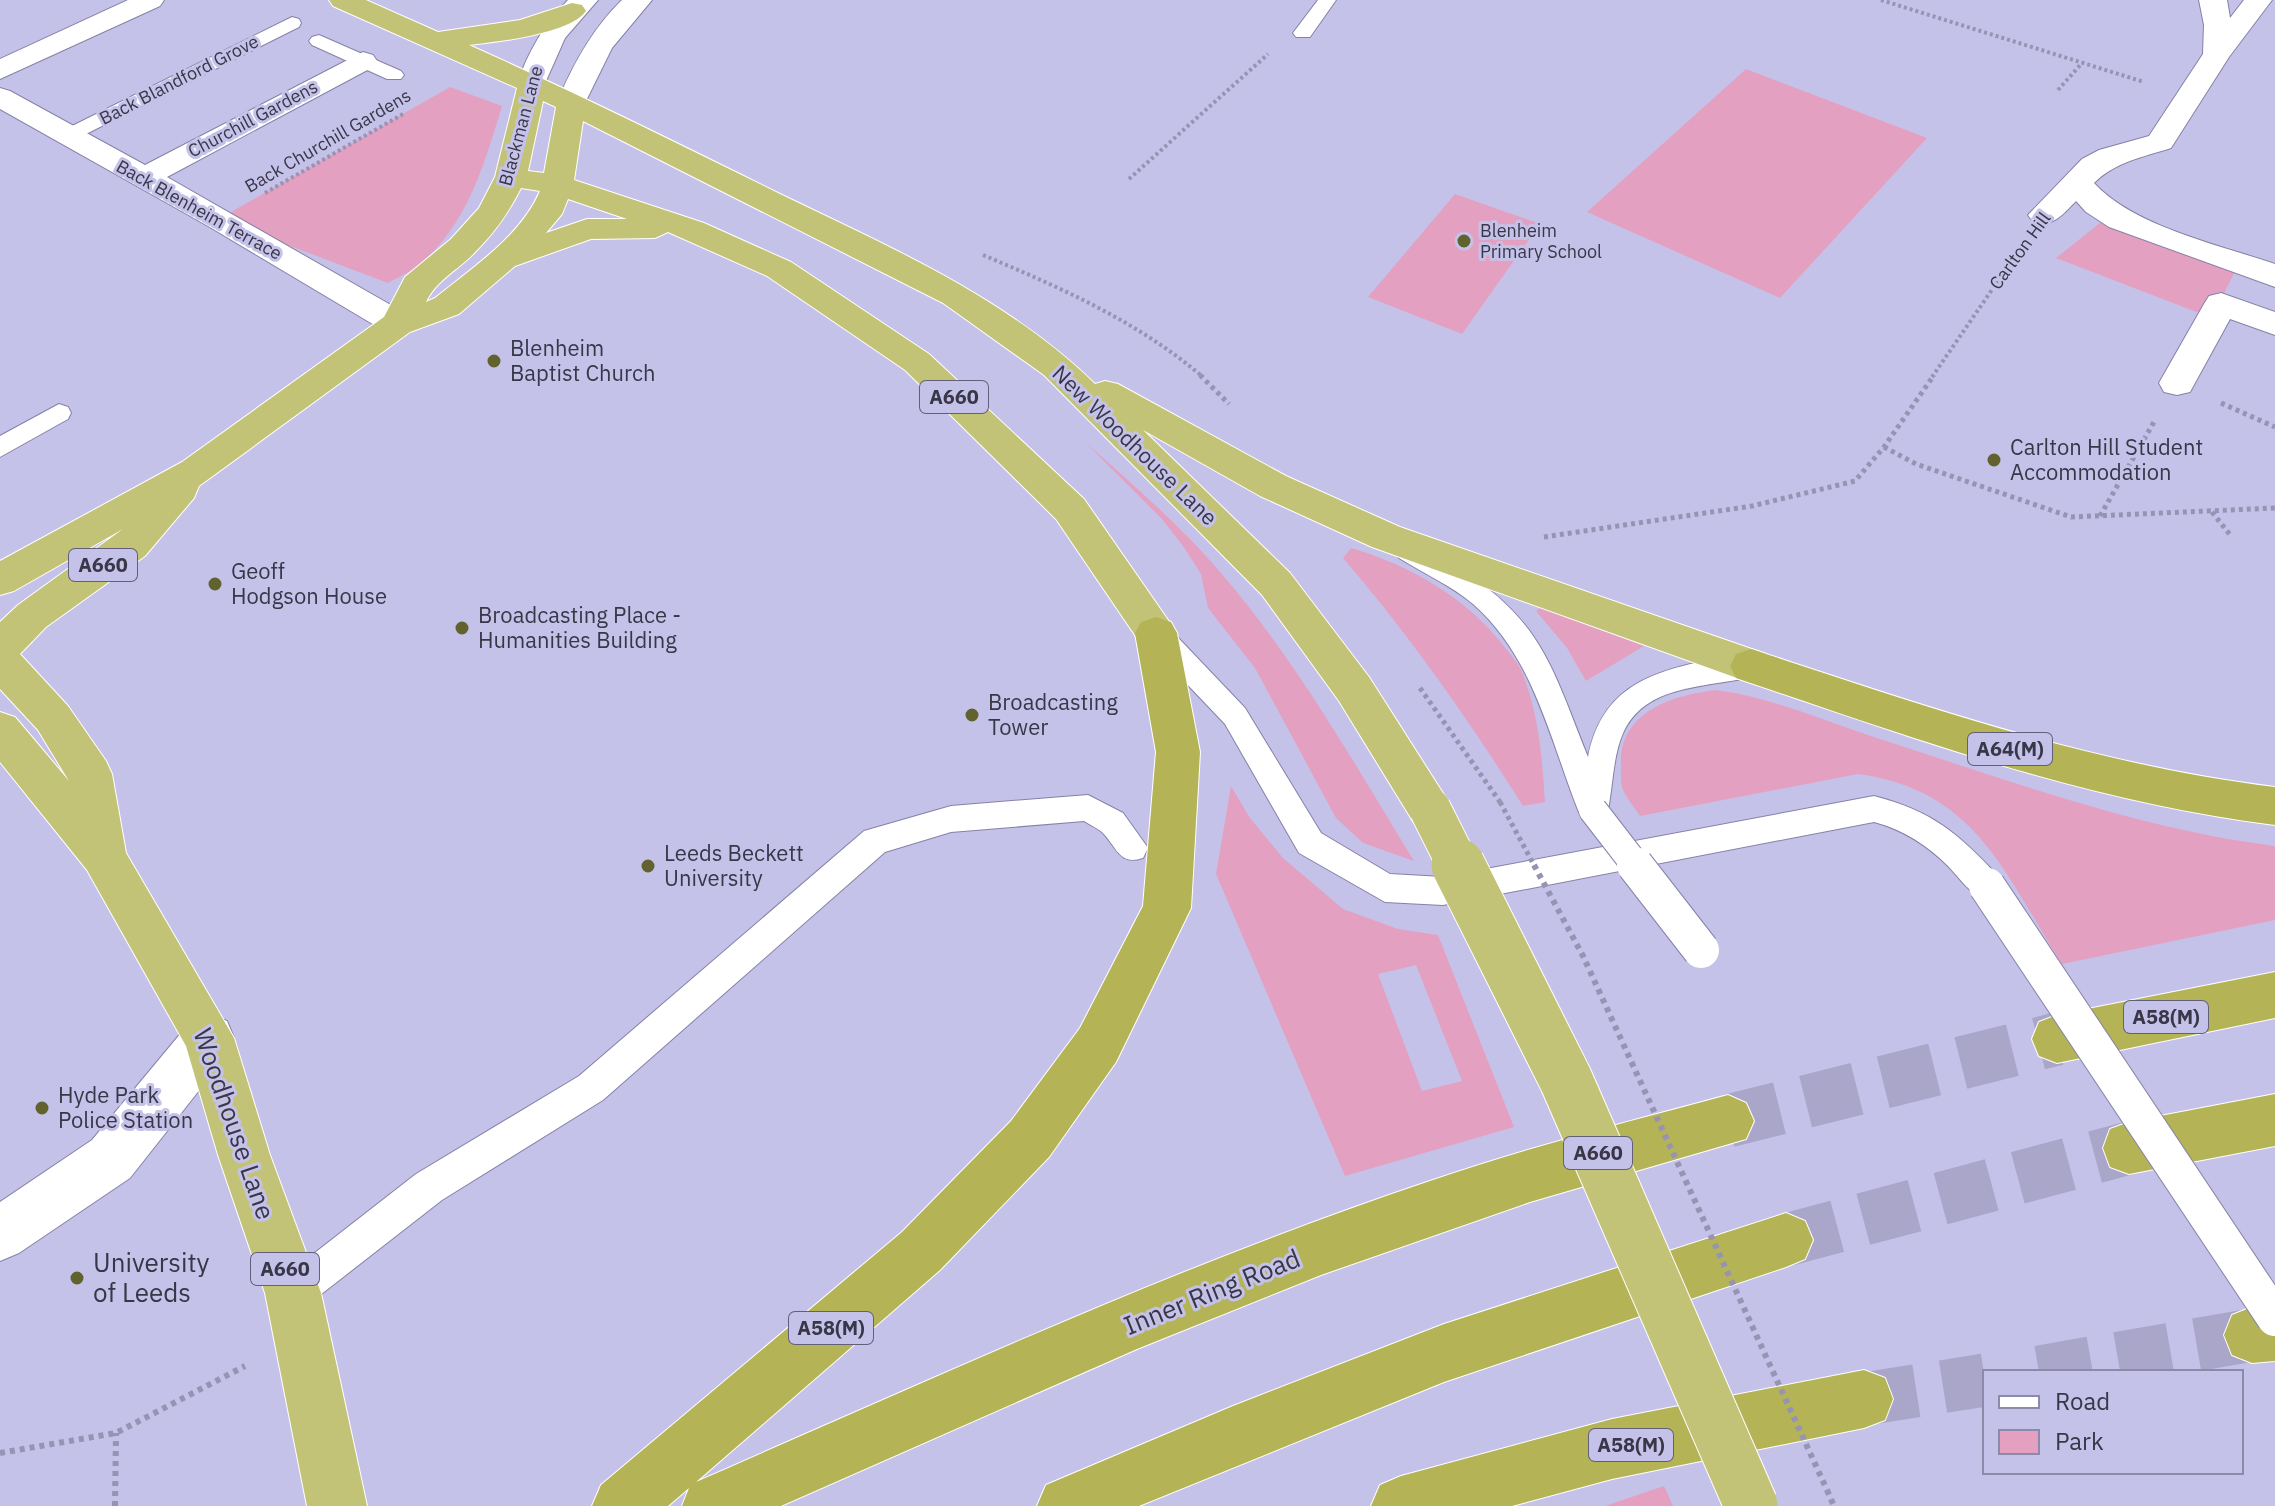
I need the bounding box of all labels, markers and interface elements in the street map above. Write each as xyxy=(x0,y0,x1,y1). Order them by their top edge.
street label: Back Blandford Grove xyxy=(95,29,262,130)
street label: Blackman Lane xyxy=(493,63,548,188)
street label: Churchill Gardens xyxy=(184,75,322,162)
street label: Back Churchill Gardens xyxy=(241,84,415,198)
street label: Back Blenheim Terrace xyxy=(112,154,286,265)
street label: Carlton Hill xyxy=(1984,207,2055,294)
place label: Blenheim Primary School xyxy=(1480,219,1602,263)
marker: Blenheim Primary School xyxy=(1455,232,1473,250)
place label: Blenheim Baptist Church xyxy=(510,333,656,387)
marker: Blenheim Baptist Church xyxy=(485,352,503,370)
street label: New Woodhouse Lane xyxy=(1047,358,1224,531)
road number: A660 xyxy=(920,381,988,413)
place label: Carlton Hill Student Accommodation xyxy=(2010,432,2203,486)
marker: Carlton Hill Student Accommodation xyxy=(1985,451,2003,469)
road number: A660 xyxy=(69,549,137,581)
place label: Geoff Hodgson House xyxy=(231,556,387,610)
marker: Geoff Hodgson House xyxy=(206,575,224,593)
place label: Broadcasting Place - Humanities Building xyxy=(478,600,681,654)
marker: Broadcasting Place - Humanities Building xyxy=(453,619,471,637)
place label: Broadcasting Tower xyxy=(988,687,1118,741)
marker: Broadcasting Tower xyxy=(963,706,981,724)
road number: A64(M) xyxy=(1968,733,2052,765)
place label: Leeds Beckett University xyxy=(664,838,804,892)
marker: Leeds Beckett University xyxy=(639,857,657,875)
road number: A58(M) xyxy=(2124,1001,2208,1033)
street label: Woodhouse Lane xyxy=(186,1024,284,1224)
place label: Hyde Park Police Station xyxy=(58,1080,193,1134)
marker: Hyde Park Police Station xyxy=(33,1099,51,1117)
road number: A660 xyxy=(1564,1137,1632,1169)
street label: Inner Ring Road xyxy=(1118,1240,1305,1342)
place label: University of Leeds xyxy=(93,1245,210,1309)
road number: A660 xyxy=(251,1253,319,1285)
marker: University of Leeds xyxy=(68,1269,86,1287)
road number: A58(M) xyxy=(789,1312,873,1344)
legend xyxy=(1983,1370,2243,1474)
text: Road xyxy=(2055,1385,2110,1417)
text: Park xyxy=(2055,1425,2104,1457)
road number: A58(M) xyxy=(1589,1429,1673,1461)

